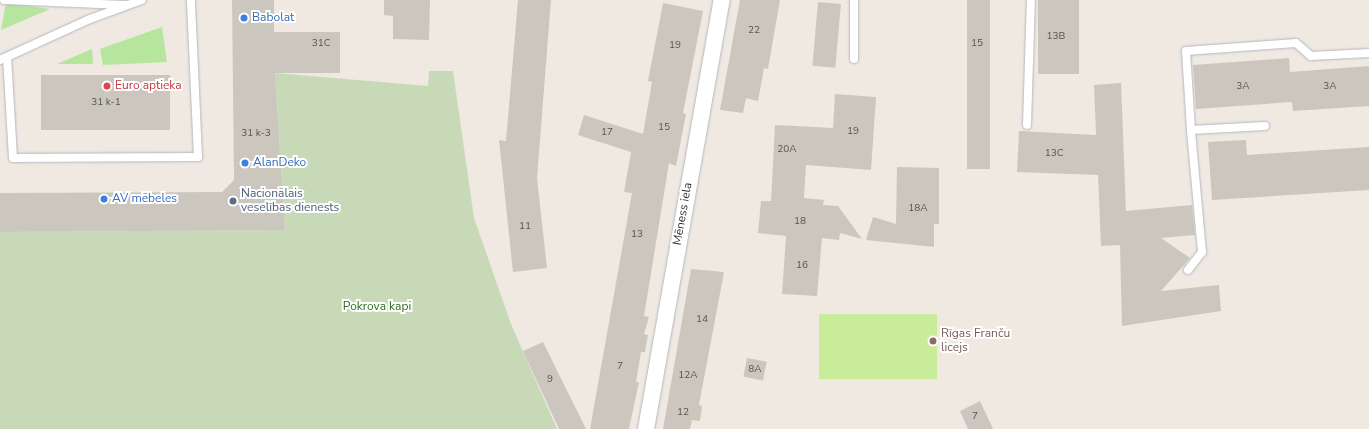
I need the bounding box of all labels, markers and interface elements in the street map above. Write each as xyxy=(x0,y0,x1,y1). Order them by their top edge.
place label: Babolat xyxy=(252,11,294,25)
marker: Babolat xyxy=(239,13,249,23)
house number: 22 xyxy=(748,25,760,37)
house number: 13B xyxy=(1047,31,1065,43)
house number: 31C xyxy=(312,38,330,50)
house number: 15 xyxy=(971,38,983,50)
house number: 19 xyxy=(669,40,681,52)
place label: Euro aptieka xyxy=(115,79,182,93)
marker: Euro aptieka xyxy=(102,81,112,91)
house number: 3A xyxy=(1236,81,1250,93)
house number: 3A xyxy=(1323,81,1337,93)
house number: 31 k-1 xyxy=(91,97,121,109)
house number: 15 xyxy=(658,122,670,134)
house number: 19 xyxy=(847,126,859,138)
house number: 17 xyxy=(601,127,613,139)
house number: 31 k-3 xyxy=(241,128,271,140)
house number: 20A xyxy=(777,144,797,156)
house number: 13C xyxy=(1045,148,1063,160)
place label: AlanDeko xyxy=(253,156,306,170)
marker: AlanDeko xyxy=(240,158,250,168)
street label: Mēness iela xyxy=(670,181,696,247)
place label: Nacionālais veselības dienests xyxy=(241,187,339,215)
place label: AV mēbeles xyxy=(112,192,177,206)
marker: AV mēbeles xyxy=(99,194,109,204)
marker: Nacionālais veselības dienests xyxy=(228,196,238,206)
house number: 18A xyxy=(908,203,928,215)
house number: 18 xyxy=(794,216,806,228)
house number: 11 xyxy=(519,221,531,233)
house number: 13 xyxy=(631,229,643,241)
house number: 16 xyxy=(796,260,808,272)
park label: Pokrova kapi xyxy=(343,300,411,314)
house number: 14 xyxy=(696,314,708,326)
place label: Rīgas Franču licejs xyxy=(941,327,1010,355)
marker: Rīgas Franču licejs xyxy=(928,336,938,346)
house number: 7 xyxy=(617,361,623,373)
house number: 8A xyxy=(748,364,762,376)
house number: 12A xyxy=(678,370,698,382)
house number: 9 xyxy=(547,374,553,386)
house number: 12 xyxy=(677,407,689,419)
house number: 7 xyxy=(972,411,978,423)

